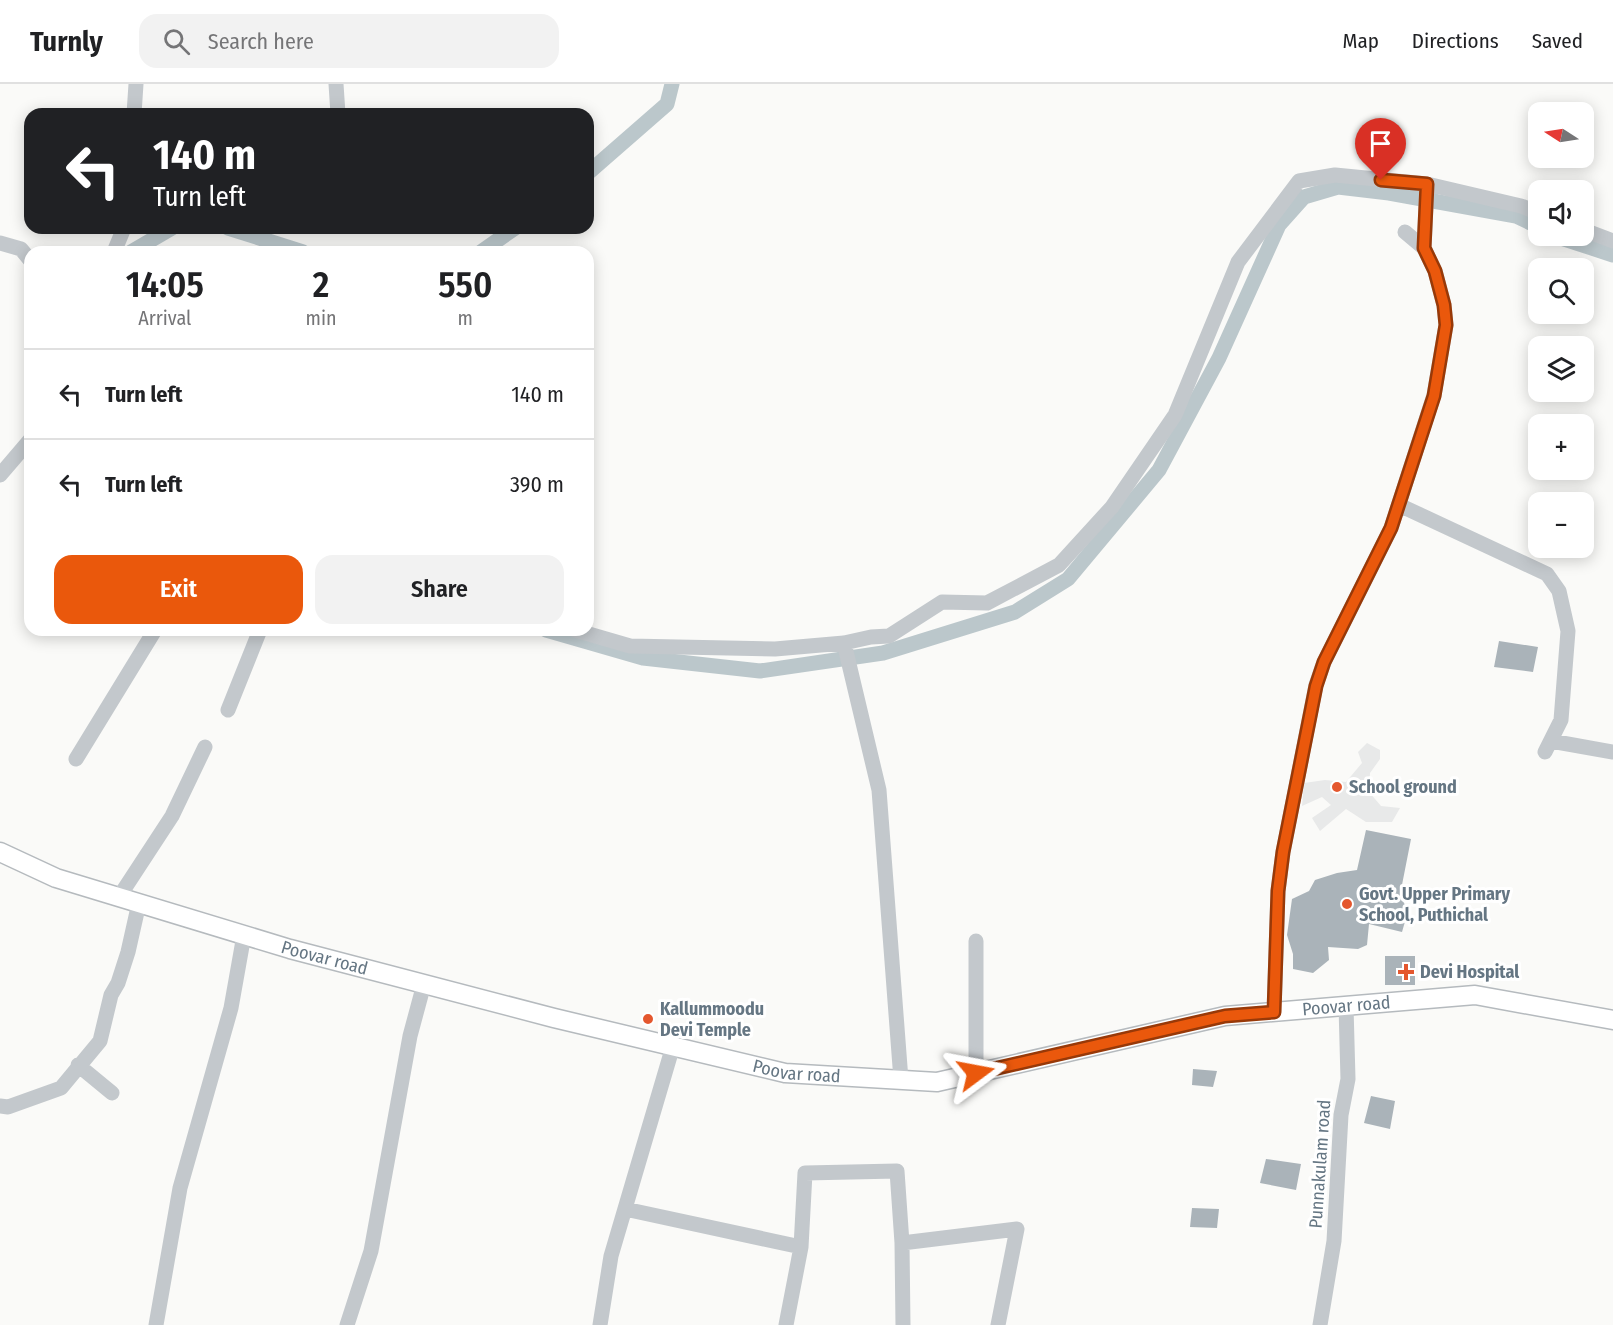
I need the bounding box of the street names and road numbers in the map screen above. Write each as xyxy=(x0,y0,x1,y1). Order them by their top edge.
street label: Poovar road xyxy=(279,936,370,980)
street label: Poovar road xyxy=(1301,991,1391,1020)
street label: Poovar road xyxy=(751,1055,841,1087)
street label: Punnakulam road xyxy=(1305,1099,1335,1229)

